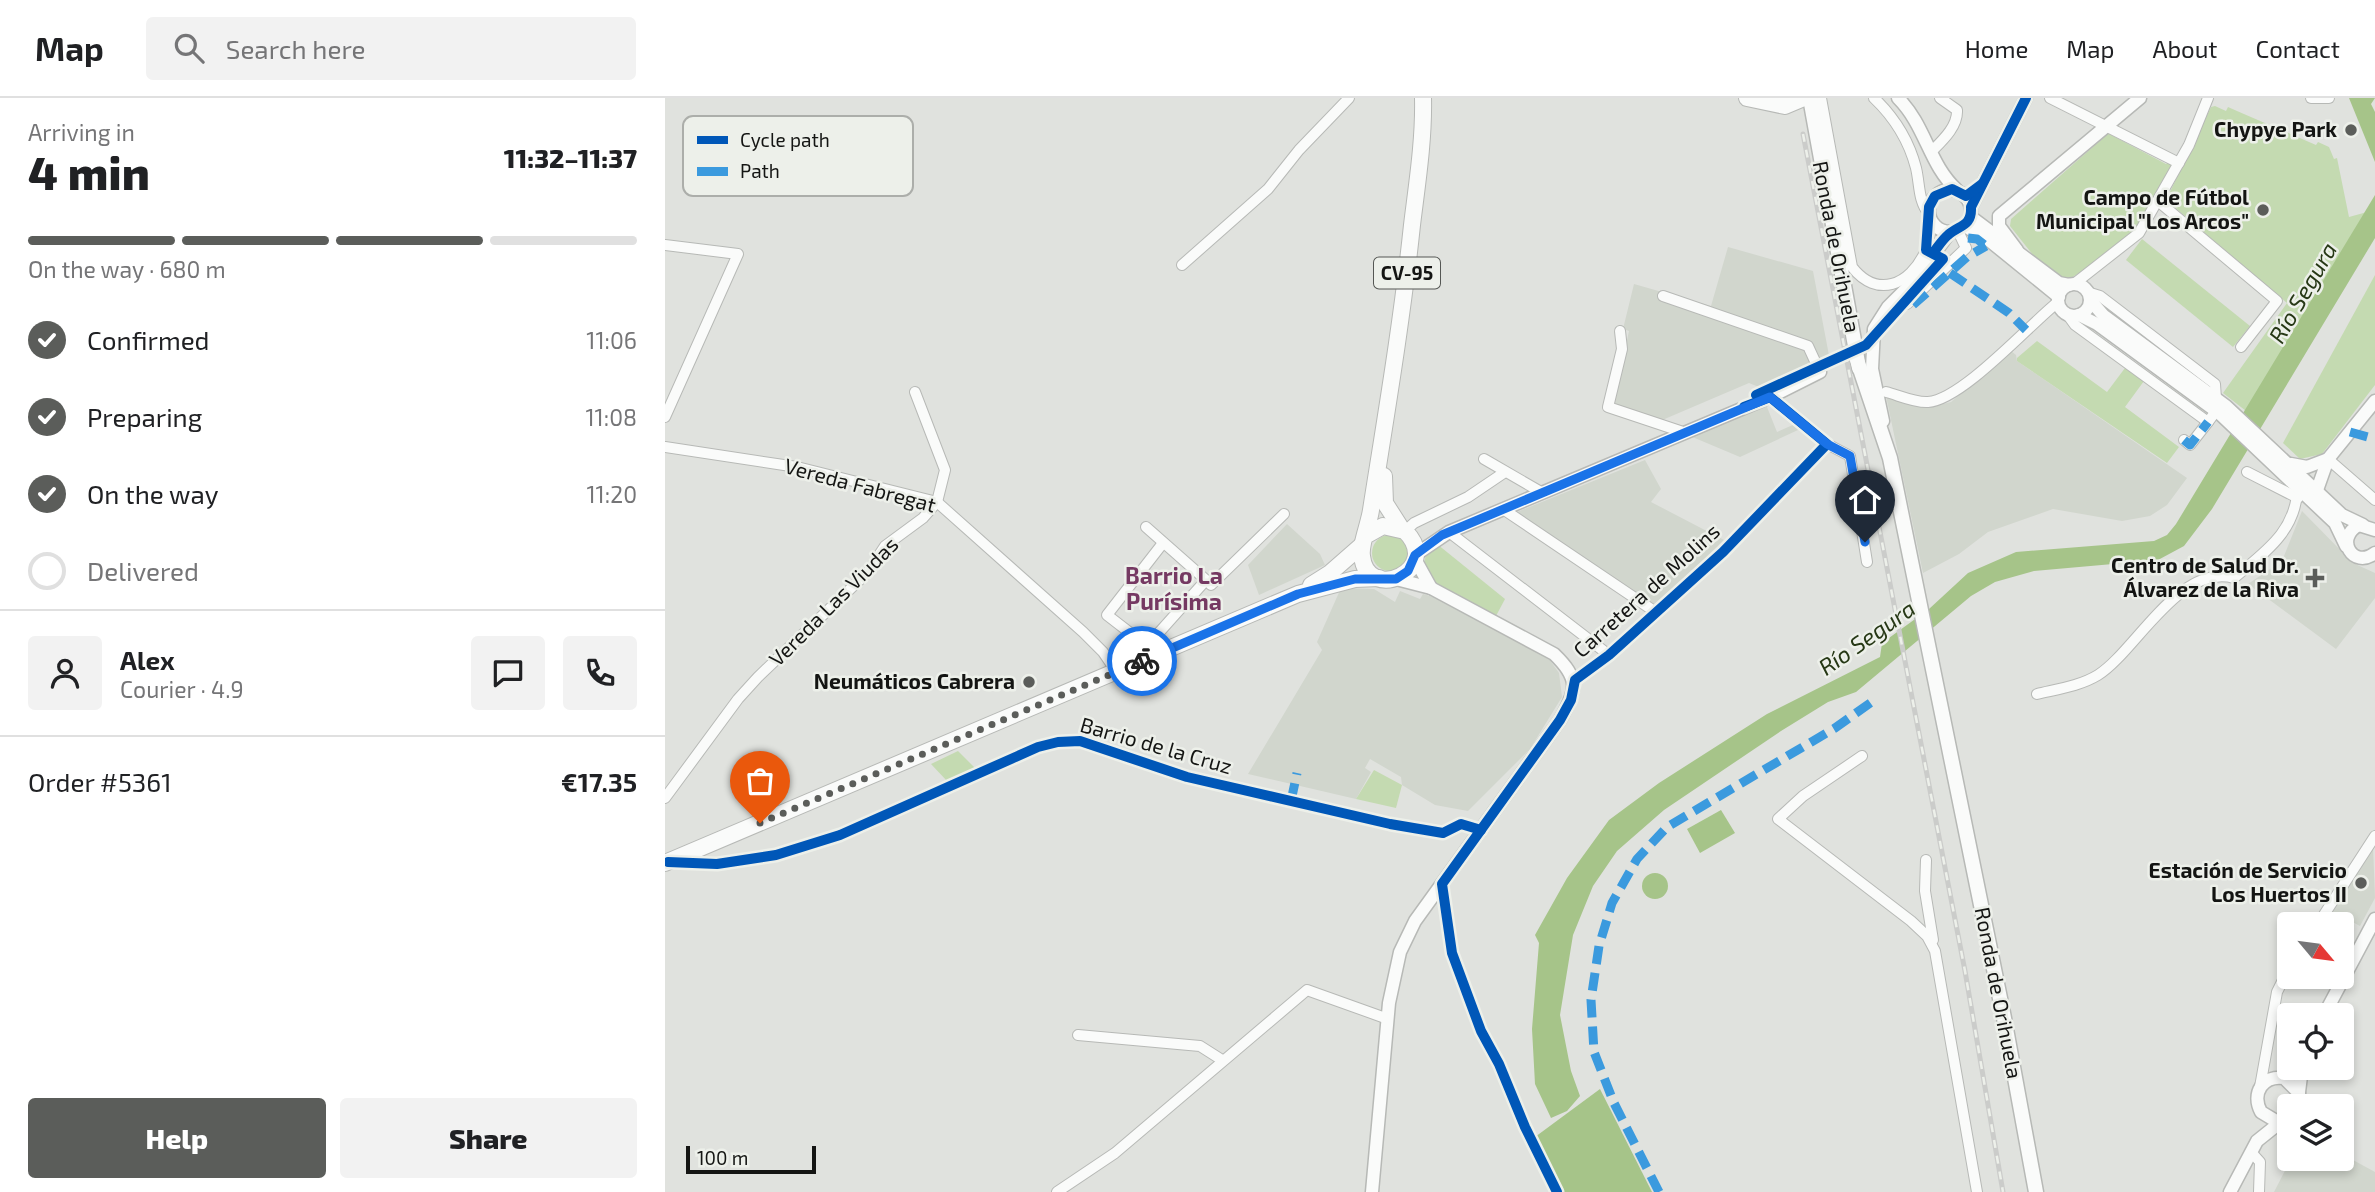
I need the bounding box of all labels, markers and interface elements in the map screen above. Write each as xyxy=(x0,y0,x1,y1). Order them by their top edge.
search box xyxy=(146,17,636,80)
text: Map xyxy=(35,28,104,68)
icon: search xyxy=(170,29,208,67)
text: Search here xyxy=(226,33,365,64)
text: Home xyxy=(1965,34,2028,63)
text: Map xyxy=(2066,34,2114,63)
text: About xyxy=(2152,34,2218,63)
text: Contact xyxy=(2256,34,2340,63)
legend xyxy=(683,116,913,196)
place label: Chypye Park xyxy=(2214,116,2337,142)
text: Arriving in xyxy=(28,118,135,146)
marker: Chypye Park xyxy=(2343,122,2359,138)
text: Cycle path xyxy=(740,128,830,151)
text: 11:32–11:37 xyxy=(504,142,637,173)
text: 4 min xyxy=(28,144,150,199)
text: Path xyxy=(740,159,780,182)
street label: Ronda de Orihuela xyxy=(1809,159,1866,335)
place label: Campo de Fútbol Municipal "Los Arcos" xyxy=(2036,184,2249,233)
marker: Campo de Fútbol Municipal "Los Arcos" xyxy=(2255,202,2271,218)
water label: Río Segura xyxy=(2262,237,2342,348)
text: On the way · 680 m xyxy=(28,255,226,283)
road number: CV-95 xyxy=(1374,258,1440,288)
icon: check xyxy=(28,321,66,359)
text: Confirmed xyxy=(87,324,210,355)
text: 11:06 xyxy=(586,326,637,354)
icon: check xyxy=(28,398,66,436)
text: Preparing xyxy=(87,401,202,432)
text: 11:08 xyxy=(585,403,637,431)
street label: Vereda Fabregat xyxy=(782,452,939,517)
pin xyxy=(1835,470,1895,542)
icon: check xyxy=(28,475,66,513)
text: On the way xyxy=(87,478,218,509)
text: 11:20 xyxy=(586,480,637,508)
icon: home xyxy=(1846,481,1884,519)
street label: Carretera de Molins xyxy=(1568,518,1724,662)
street label: Vereda Las Viudas xyxy=(763,531,903,671)
place label: Centro de Salud Dr. Álvarez de la Riva xyxy=(2111,552,2299,601)
text: Delivered xyxy=(87,555,199,586)
district label: Barrio La Purísima xyxy=(1125,561,1223,615)
marker: Centro de Salud Dr. Álvarez de la Riva xyxy=(2305,568,2325,588)
water label: Río Segura xyxy=(1813,594,1920,681)
courier xyxy=(1107,626,1177,696)
button: person xyxy=(28,636,102,710)
button: chat xyxy=(471,636,545,710)
button: phone xyxy=(563,636,637,710)
icon: bike xyxy=(1123,642,1161,680)
text: Alex xyxy=(120,644,175,675)
place label: Neumáticos Cabrera xyxy=(814,668,1015,693)
marker: Neumáticos Cabrera xyxy=(1021,674,1037,690)
text: Courier · 4.9 xyxy=(120,675,244,703)
street label: Barrio de la Cruz xyxy=(1078,711,1235,778)
pin xyxy=(730,751,790,823)
icon: bag xyxy=(741,762,779,800)
text: Order #5361 xyxy=(28,766,172,797)
text: €17.35 xyxy=(561,766,637,797)
place label: Estación de Servicio Los Huertos II xyxy=(2149,857,2347,906)
marker: Estación de Servicio Los Huertos II xyxy=(2353,875,2369,891)
street label: Ronda de Orihuela xyxy=(1971,905,2028,1081)
north arrow xyxy=(2277,912,2354,989)
map controls xyxy=(2277,912,2354,1171)
button: locate xyxy=(2277,1003,2354,1080)
button: layers xyxy=(2277,1094,2354,1171)
button: Help xyxy=(28,1098,326,1178)
button: Share xyxy=(340,1098,637,1178)
scale bar xyxy=(686,1143,815,1175)
text: 100 m xyxy=(697,1146,748,1169)

